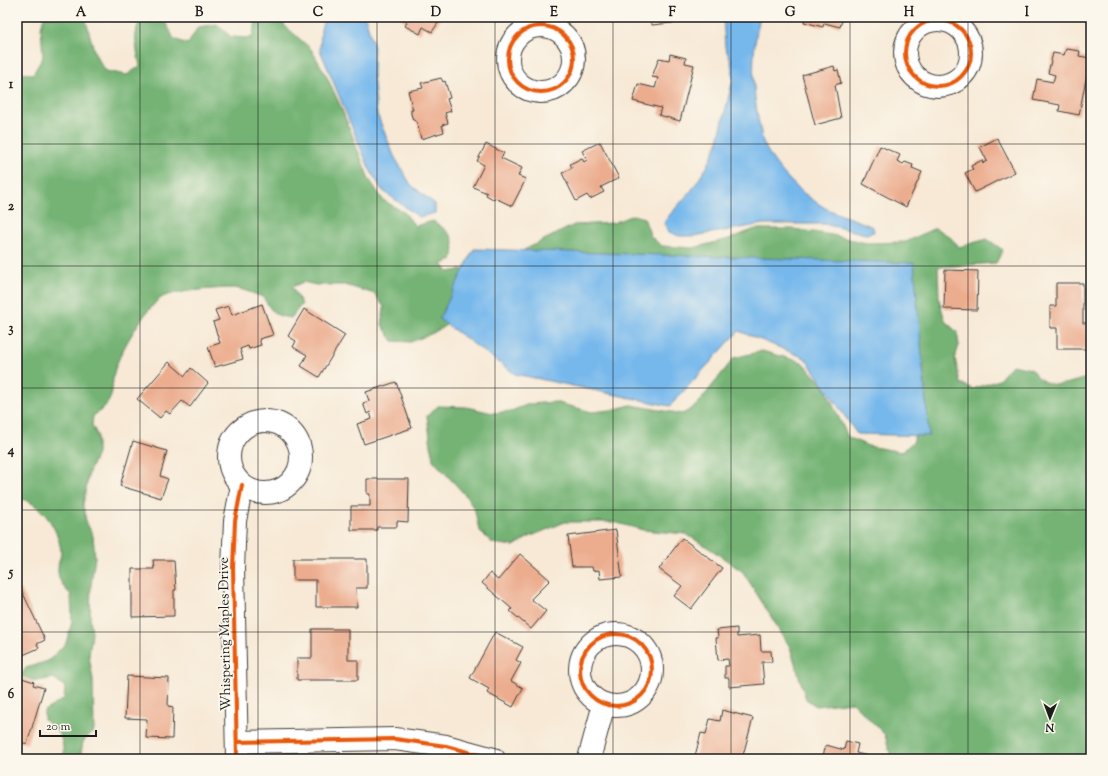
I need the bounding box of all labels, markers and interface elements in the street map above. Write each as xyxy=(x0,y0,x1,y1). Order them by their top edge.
text: A xyxy=(76,4,87,22)
text: B xyxy=(195,4,204,22)
text: C xyxy=(313,4,323,22)
text: D xyxy=(431,4,441,22)
text: E xyxy=(550,4,558,22)
text: F xyxy=(668,4,676,22)
text: G xyxy=(785,4,796,22)
text: H xyxy=(904,4,915,22)
text: I xyxy=(1025,4,1030,22)
text: 1 xyxy=(9,76,14,94)
text: 2 xyxy=(8,198,15,216)
text: 3 xyxy=(8,320,14,338)
text: 4 xyxy=(7,442,15,460)
street label: Whispering Maples Drive xyxy=(215,557,237,711)
text: 5 xyxy=(8,564,14,582)
text: 6 xyxy=(8,686,15,704)
north arrow xyxy=(1030,698,1070,738)
scale bar xyxy=(40,712,96,738)
text: 20 m xyxy=(46,718,71,736)
text: N xyxy=(1045,719,1055,735)

